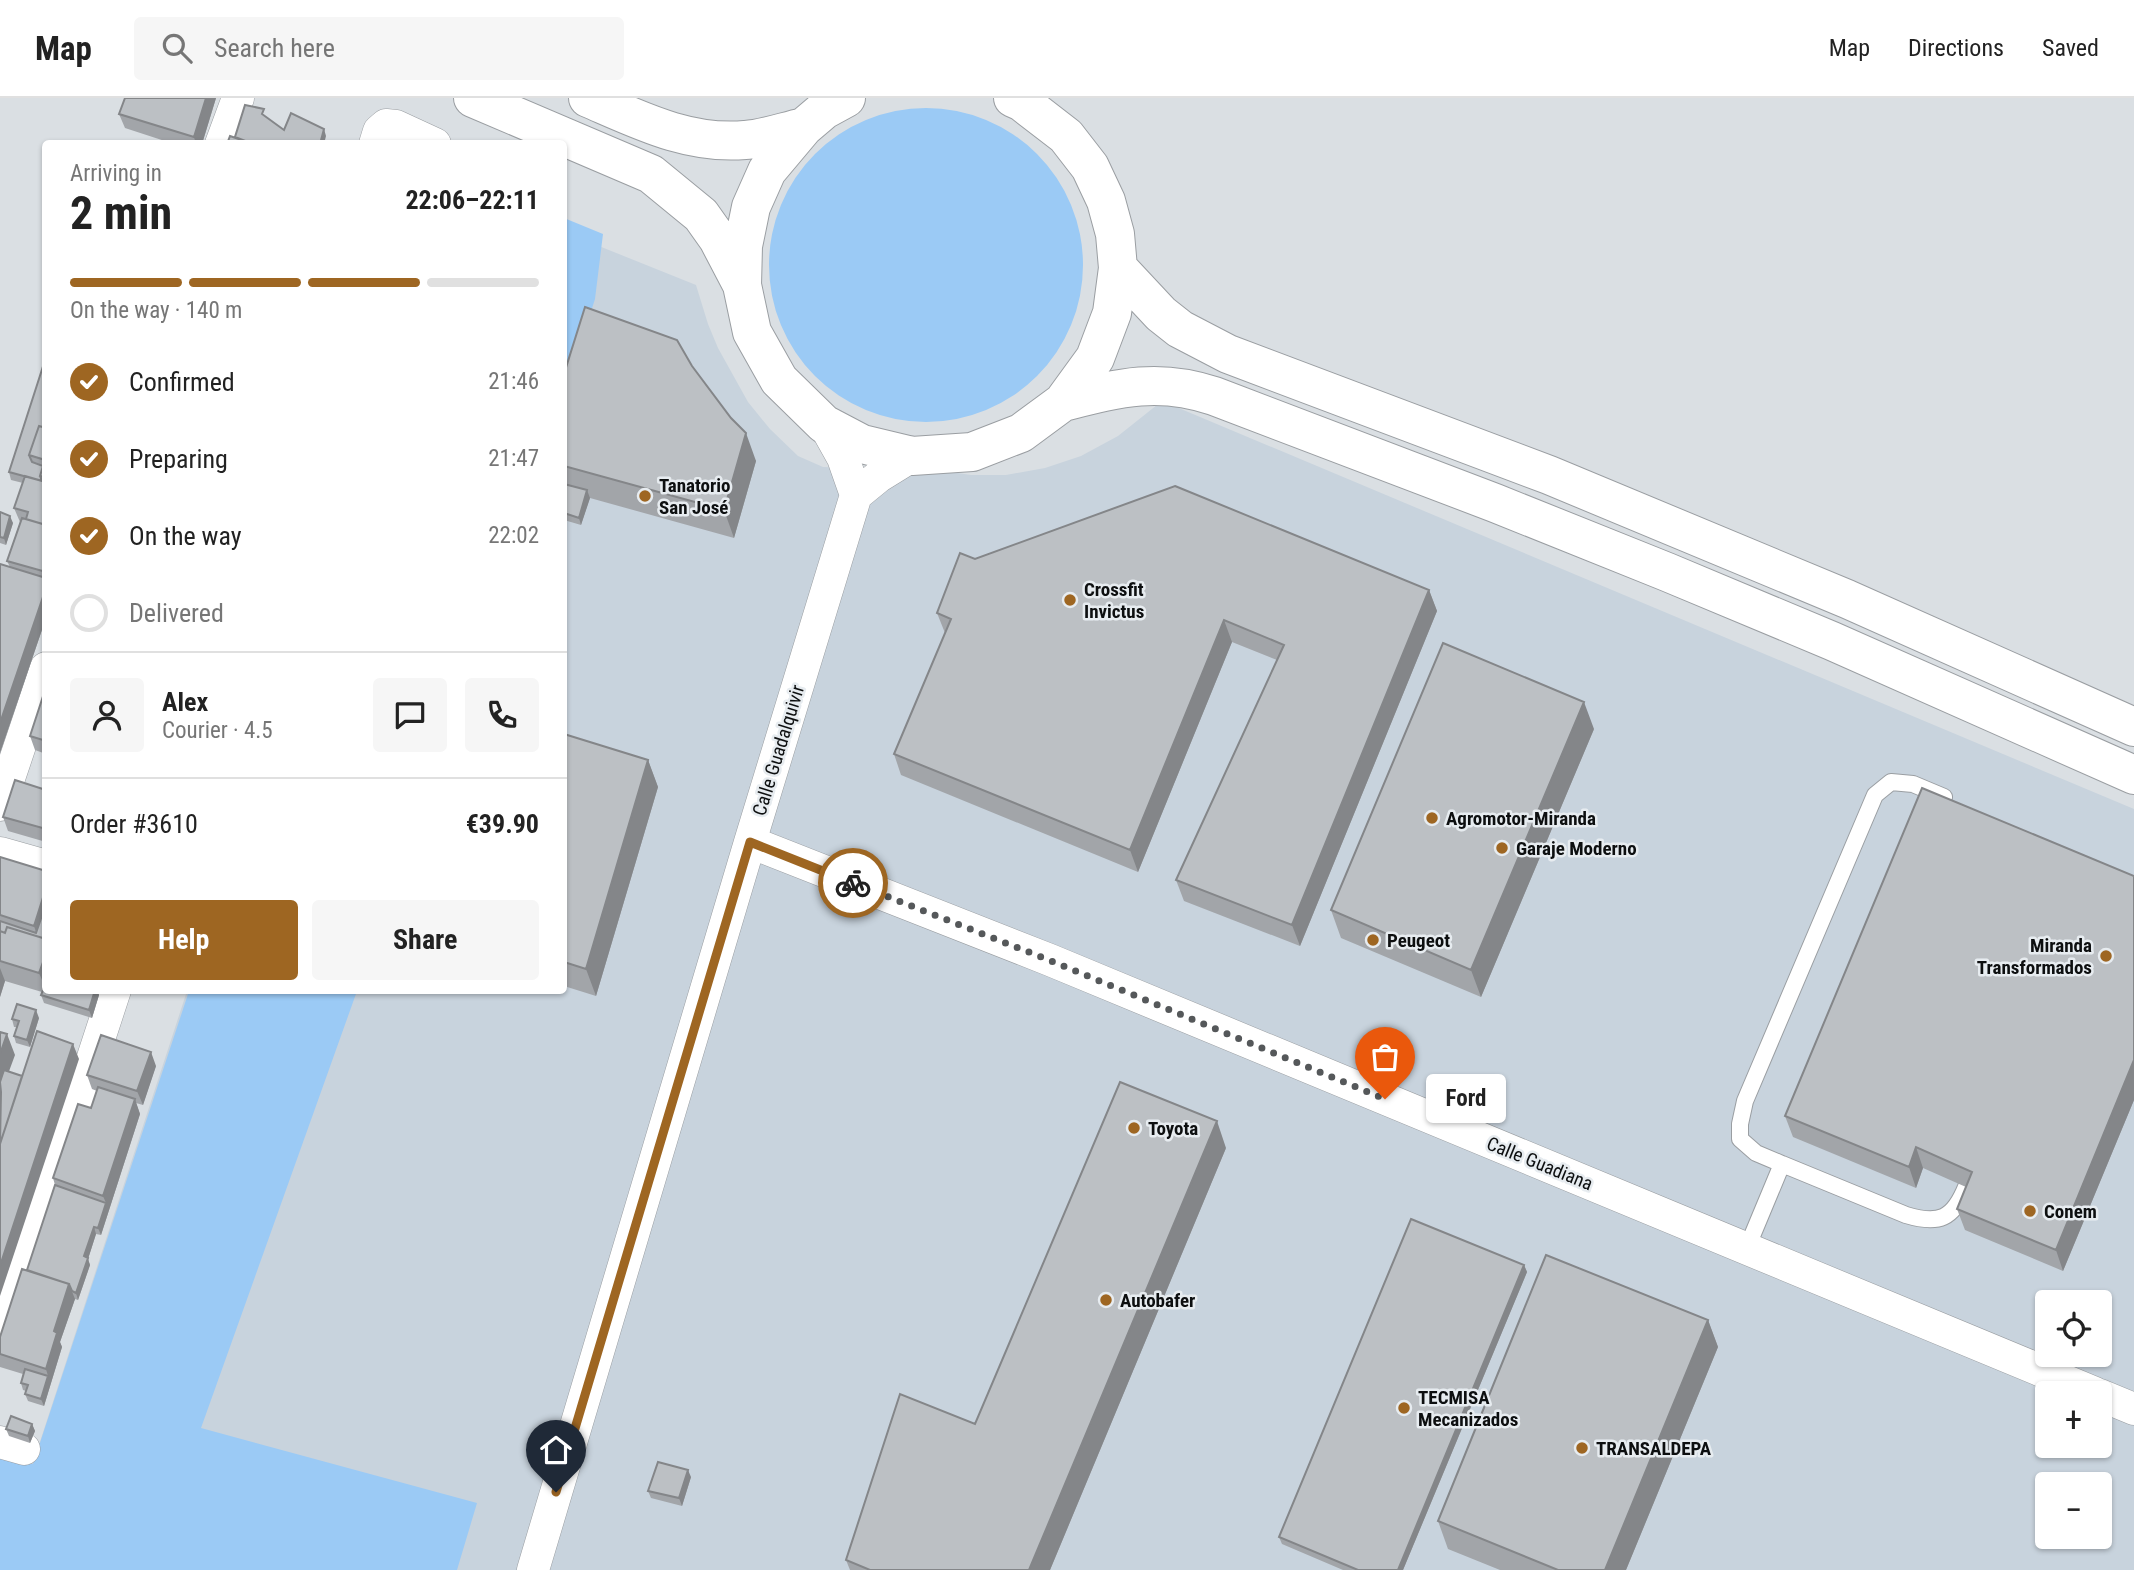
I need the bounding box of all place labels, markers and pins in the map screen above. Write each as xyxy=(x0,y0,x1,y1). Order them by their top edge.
place label: Tanatorio San José xyxy=(659,474,731,519)
marker: Tanatorio San José xyxy=(637,488,653,504)
place label: Crossfit Invictus xyxy=(1084,578,1144,623)
marker: Crossfit Invictus xyxy=(1062,592,1078,608)
place label: Agromotor-Miranda xyxy=(1446,807,1596,830)
marker: Agromotor-Miranda xyxy=(1424,810,1440,826)
place label: Garaje Moderno xyxy=(1516,837,1637,860)
marker: Garaje Moderno xyxy=(1494,840,1510,856)
place label: Peugeot xyxy=(1387,929,1450,952)
marker: Peugeot xyxy=(1365,932,1381,948)
place label: Miranda Transformados xyxy=(1977,934,2092,979)
marker: Miranda Transformados xyxy=(2098,948,2114,964)
pin xyxy=(1355,1027,1415,1099)
callout: Ford xyxy=(1427,1074,1508,1124)
place label: Toyota xyxy=(1148,1117,1198,1140)
marker: Toyota xyxy=(1126,1120,1142,1136)
place label: Conem xyxy=(2044,1200,2097,1223)
marker: Conem xyxy=(2022,1203,2038,1219)
place label: Autobafer xyxy=(1120,1289,1195,1312)
marker: Autobafer xyxy=(1098,1292,1114,1308)
place label: TECMISA Mecanizados xyxy=(1418,1386,1518,1431)
marker: TECMISA Mecanizados xyxy=(1396,1400,1412,1416)
pin xyxy=(526,1420,586,1492)
place label: TRANSALDEPA xyxy=(1596,1437,1712,1460)
marker: TRANSALDEPA xyxy=(1574,1440,1590,1456)

